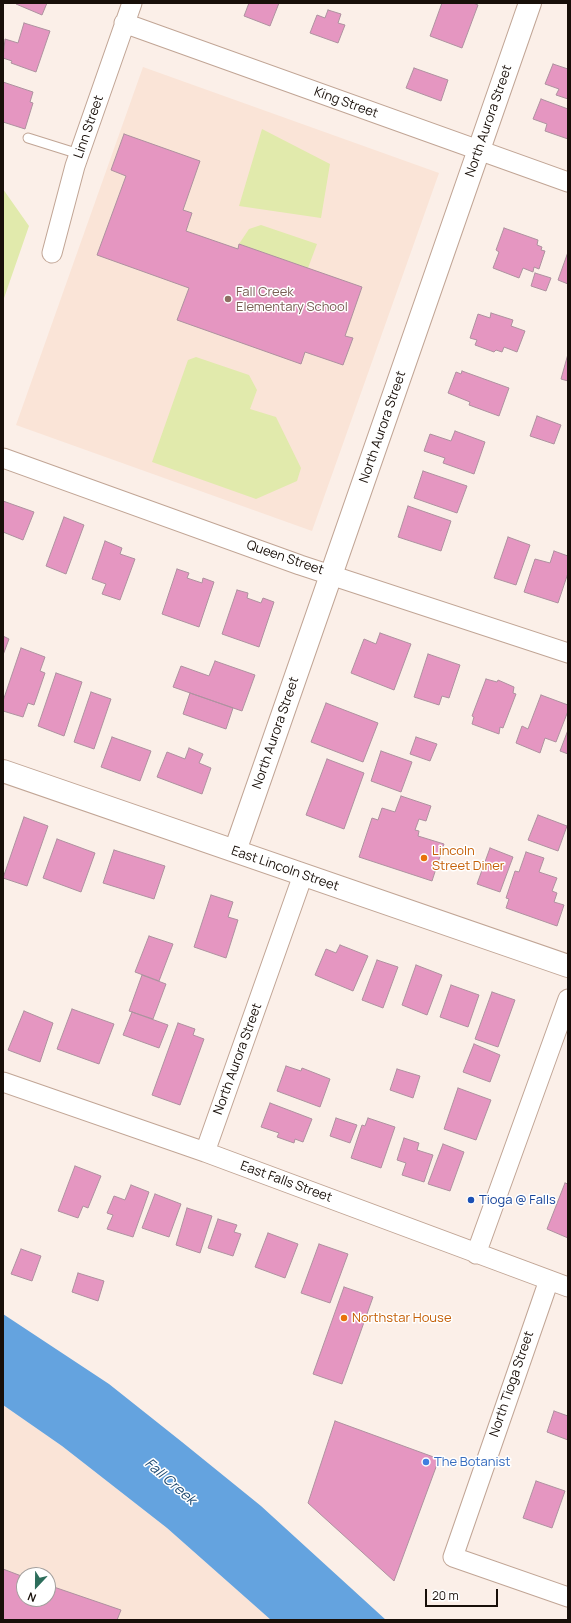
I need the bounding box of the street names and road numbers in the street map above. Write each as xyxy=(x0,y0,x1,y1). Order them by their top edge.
street label: North Aurora Street xyxy=(463,63,515,179)
street label: King Street xyxy=(312,84,380,122)
street label: Linn Street xyxy=(71,93,107,161)
street label: North Aurora Street xyxy=(357,369,409,485)
street label: Queen Street xyxy=(244,537,326,579)
street label: North Aurora Street xyxy=(250,675,302,791)
street label: East Lincoln Street xyxy=(229,843,341,895)
street label: North Aurora Street xyxy=(211,1001,265,1117)
street label: East Falls Street xyxy=(238,1158,334,1206)
street label: North Tioga Street xyxy=(487,1329,537,1439)

